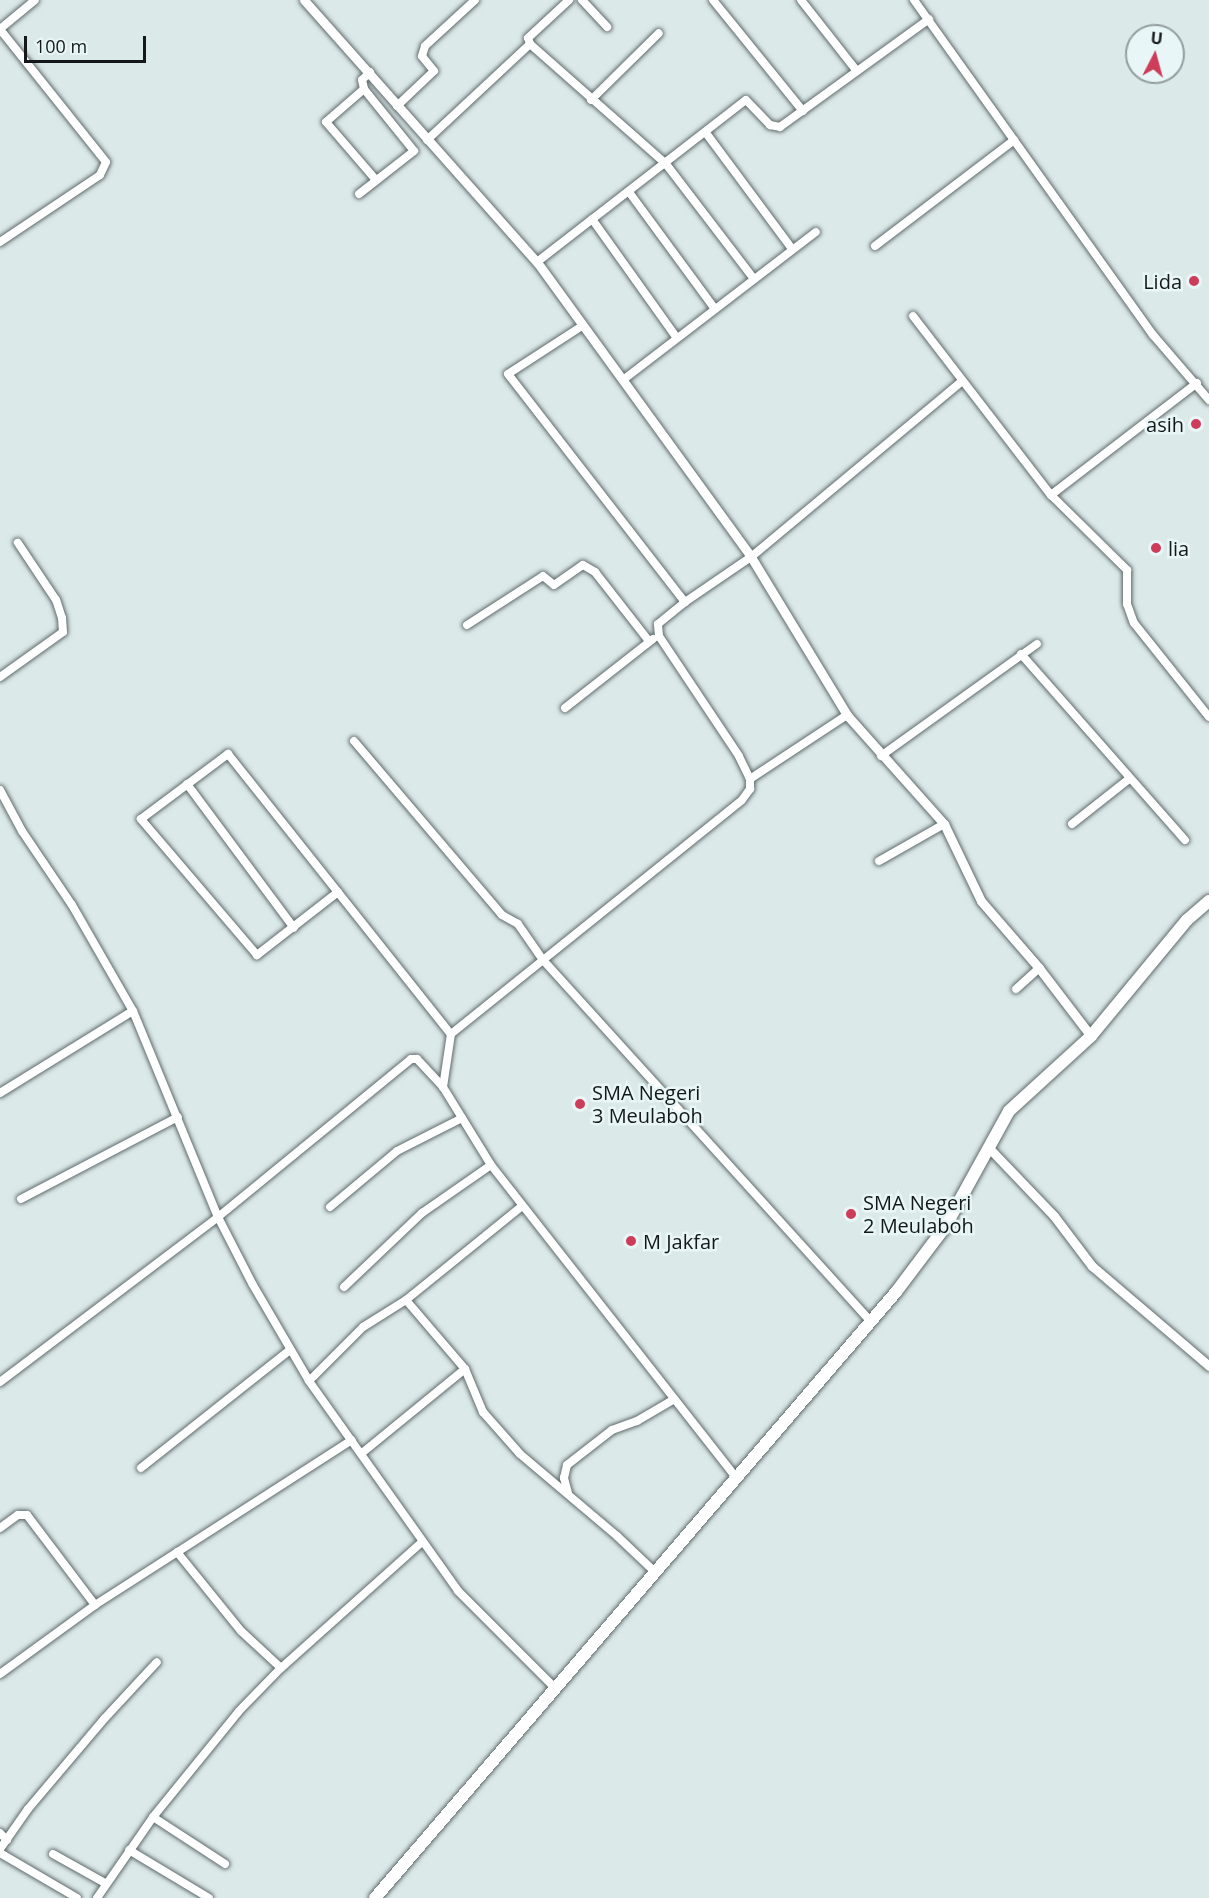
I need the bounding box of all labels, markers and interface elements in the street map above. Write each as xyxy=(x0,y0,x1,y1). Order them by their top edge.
scale bar xyxy=(27,24,148,62)
north arrow xyxy=(1125,24,1185,84)
text: U xyxy=(1150,27,1164,50)
text: 100 m xyxy=(35,34,87,58)
place label: Lida xyxy=(1143,269,1182,293)
marker: Lida xyxy=(1187,274,1201,288)
place label: asih xyxy=(1146,412,1184,436)
marker: asih xyxy=(1189,417,1203,431)
place label: lia xyxy=(1168,536,1189,560)
marker: lia xyxy=(1149,541,1163,555)
place label: SMA Negeri 3 Meulaboh xyxy=(592,1080,703,1127)
marker: SMA Negeri 3 Meulaboh xyxy=(573,1097,587,1111)
place label: SMA Negeri 2 Meulaboh xyxy=(863,1190,974,1237)
marker: SMA Negeri 2 Meulaboh xyxy=(844,1207,858,1221)
place label: M Jakfar xyxy=(643,1229,719,1253)
marker: M Jakfar xyxy=(624,1234,638,1248)

